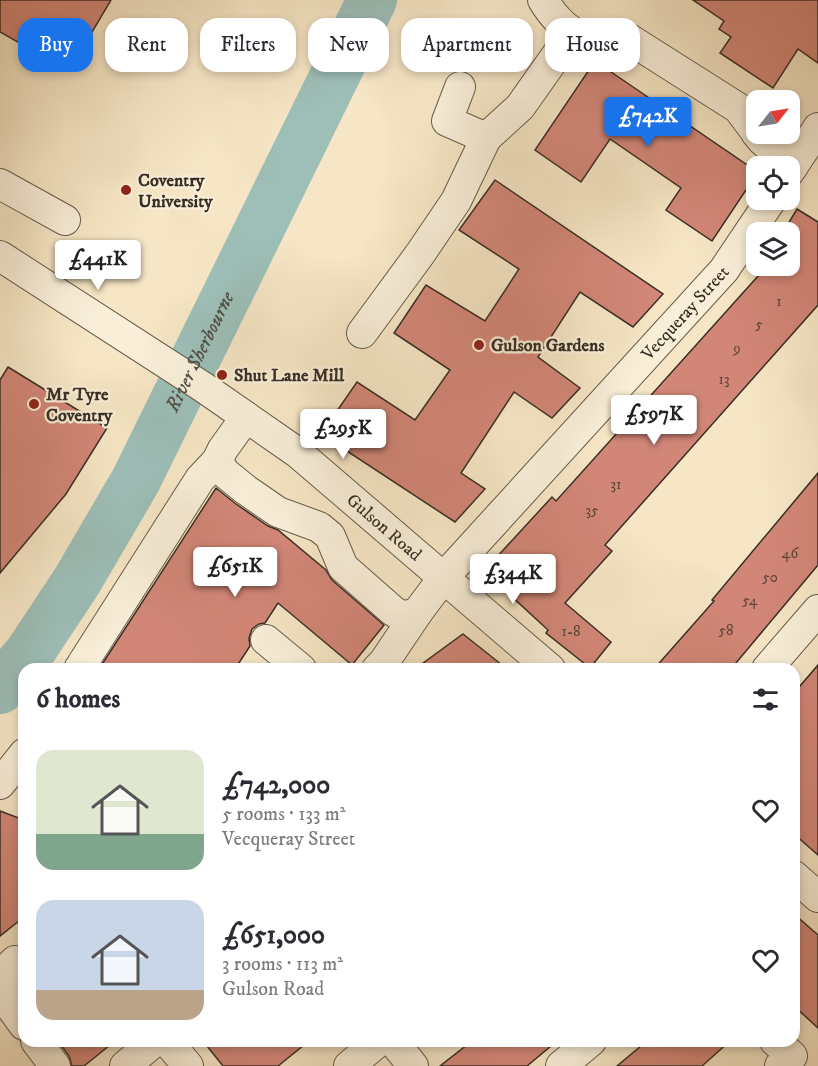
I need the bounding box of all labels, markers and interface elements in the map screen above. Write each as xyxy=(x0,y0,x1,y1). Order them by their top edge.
chip: Buy xyxy=(18,18,93,72)
chip: Rent xyxy=(105,18,188,72)
chip: Filters xyxy=(200,18,296,72)
chip: New xyxy=(308,18,389,72)
chip: Apartment xyxy=(401,18,533,72)
chip: House xyxy=(545,18,640,72)
north arrow xyxy=(746,90,800,144)
map controls xyxy=(746,90,800,276)
pin: £742K xyxy=(606,97,690,148)
text: £742K xyxy=(618,104,678,129)
button: locate xyxy=(746,156,800,210)
place label: Coventry University xyxy=(138,170,213,213)
marker: Coventry University xyxy=(119,183,133,197)
button: layers xyxy=(746,222,800,276)
pin: £441K xyxy=(56,240,140,291)
text: £441K xyxy=(69,247,127,272)
street label: Vecqueray Street xyxy=(636,262,734,366)
water label: River Sherbourne xyxy=(160,287,241,417)
house number: 1 xyxy=(776,292,782,311)
house number: 5 xyxy=(755,315,763,334)
place label: Gulson Gardens xyxy=(491,335,604,357)
marker: Gulson Gardens xyxy=(472,338,486,352)
house number: 9 xyxy=(732,339,741,358)
place label: Shut Lane Mill xyxy=(234,365,345,387)
marker: Shut Lane Mill xyxy=(215,368,229,382)
house number: 13 xyxy=(718,370,730,389)
place label: Mr Tyre Coventry xyxy=(46,384,113,427)
pin: £597K xyxy=(612,395,696,446)
marker: Mr Tyre Coventry xyxy=(27,397,41,411)
text: £597K xyxy=(625,402,683,427)
pin: £295K xyxy=(301,409,385,460)
text: £295K xyxy=(314,416,372,441)
house number: 31 xyxy=(610,475,622,494)
street label: Gulson Road xyxy=(342,489,426,566)
house number: 35 xyxy=(585,501,599,520)
house number: 46 xyxy=(782,544,799,563)
pin: £651K xyxy=(193,547,277,598)
text: £651K xyxy=(207,554,263,579)
pin: £344K xyxy=(471,554,555,605)
text: £344K xyxy=(484,561,542,586)
house number: 50 xyxy=(762,568,778,587)
house number: 54 xyxy=(742,591,758,610)
house number: 58 xyxy=(719,621,733,640)
house number: 1-8 xyxy=(561,622,581,641)
text: 6 homes xyxy=(36,683,120,716)
icon: filters xyxy=(749,683,782,716)
text: £742,000 xyxy=(222,769,330,802)
icon: home xyxy=(84,774,156,846)
icon: heart xyxy=(749,794,782,827)
text: 5 rooms · 133 m² xyxy=(222,802,346,827)
text: Vecqueray Street xyxy=(222,827,355,852)
text: £651,000 xyxy=(222,919,325,952)
icon: home xyxy=(84,924,156,996)
icon: heart xyxy=(749,944,782,977)
text: 3 rooms · 113 m² xyxy=(222,952,343,977)
text: Gulson Road xyxy=(222,977,324,1002)

